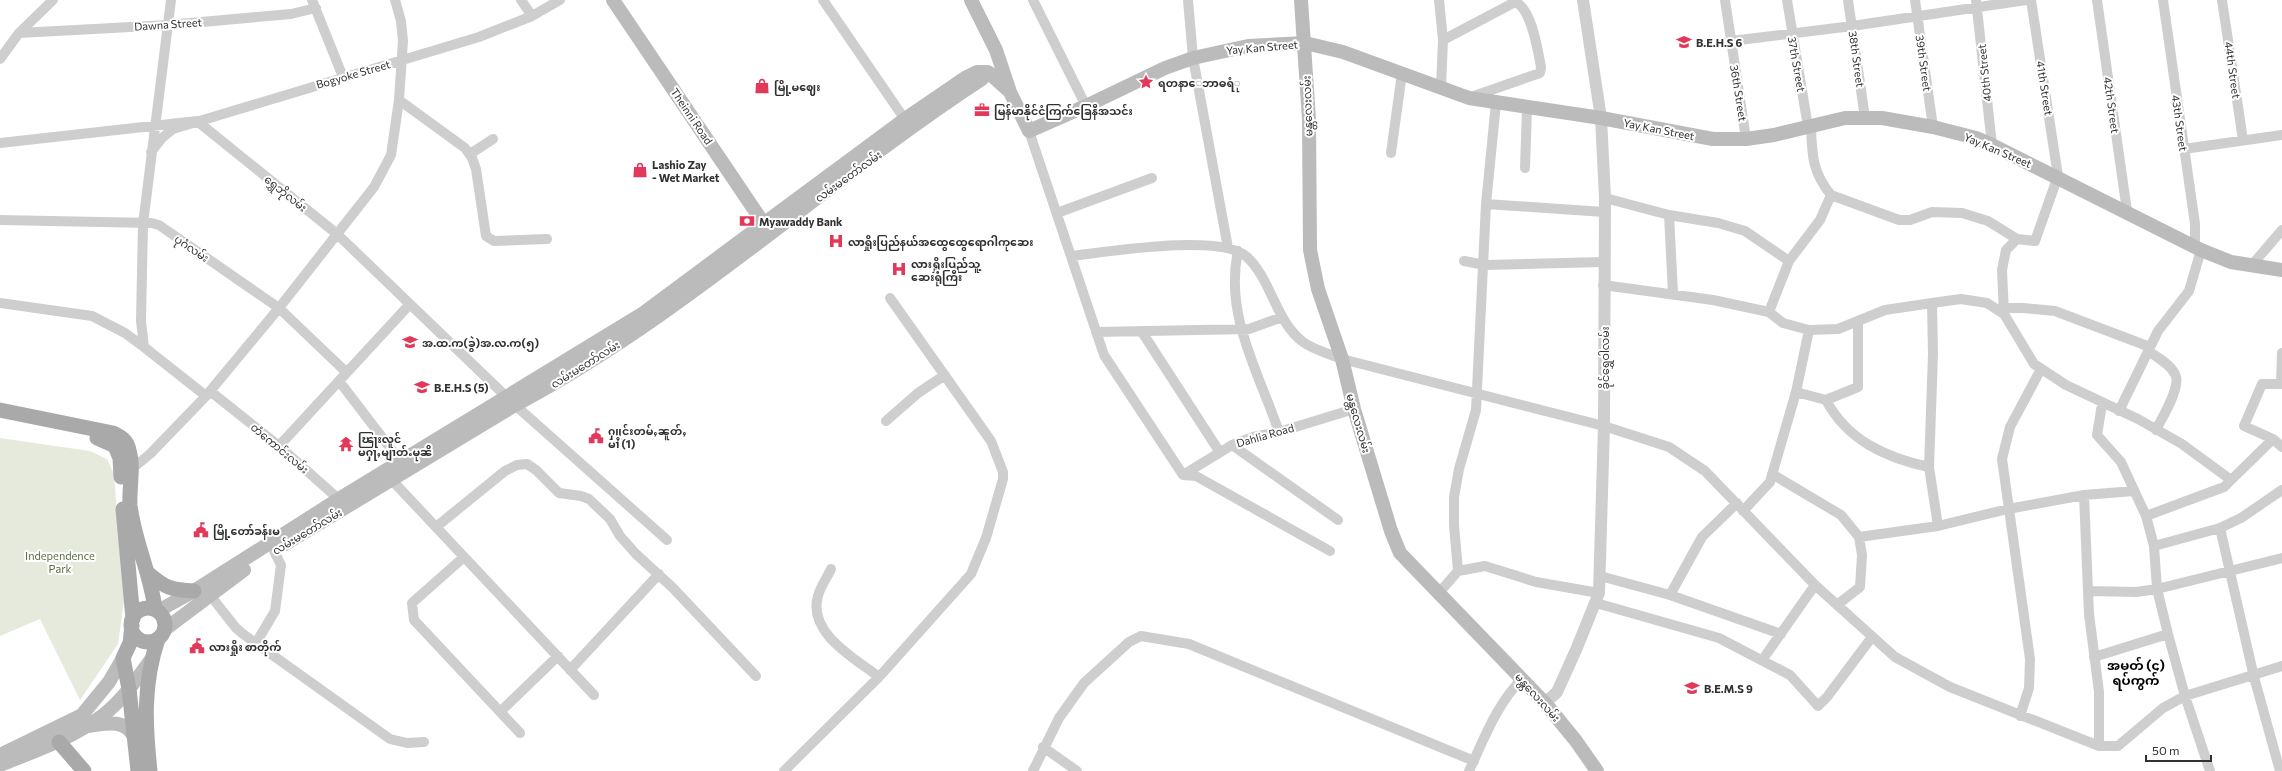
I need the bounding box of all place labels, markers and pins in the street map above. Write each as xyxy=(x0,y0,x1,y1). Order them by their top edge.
school or university icon: B.E.H.S 6 xyxy=(1675,33,1693,51)
place label: B.E.H.S 6 xyxy=(1696,36,1743,49)
place icon: ရတနာေဘာဓရံု xyxy=(1137,73,1155,91)
place label: ရတနာေဘာဓရံု xyxy=(1158,76,1241,93)
shop icon: မြို့မဈေး xyxy=(753,77,771,95)
place label: မြို့မဈေး xyxy=(774,80,820,96)
office icon: မြန်မာနိုင်ငံကြက်ခြေနီအသင်း xyxy=(973,101,991,119)
place label: မြန်မာနိုင်ငံကြက်ခြေနီအသင်း xyxy=(994,104,1133,121)
place label: Lashio Zay - Wet Market xyxy=(652,158,720,184)
shop icon: Lashio Zay - Wet Market xyxy=(631,161,649,179)
bank icon: Myawaddy Bank xyxy=(738,212,756,230)
place label: Myawaddy Bank xyxy=(759,215,843,228)
hospital icon: လာရှိုးပြည်နယ်အထွေထွေရောဂါကုဆေး xyxy=(827,232,845,250)
place label: လာရှိုးပြည်နယ်အထွေထွေရောဂါကုဆေး xyxy=(848,235,1034,252)
place label: လားရှိုးပြည်သူ့ ဆေးရုံကြီး xyxy=(911,257,982,287)
hospital icon: လားရှိုးပြည်သူ့ ဆေးရုံကြီး xyxy=(890,260,908,278)
school or university icon: အ.ထ.က(ခွဲ)အ.လ.က(၅) xyxy=(401,333,419,351)
place label: အ.ထ.က(ခွဲ)အ.လ.က(၅) xyxy=(422,336,539,353)
school or university icon: B.E.H.S (5) xyxy=(413,378,431,396)
place label: B.E.H.S (5) xyxy=(434,381,489,394)
place label: ႁူင်းတမ်ႇၼူတ်ႇ မၢႆ (1) xyxy=(608,424,687,450)
public building icon: ႁူင်းတမ်ႇၼူတ်ႇ မၢႆ (1) xyxy=(587,427,605,445)
place label: ၽြႃးလူင် မႁႃႇမျၢတ်ႉမုၼိ xyxy=(358,432,432,462)
temple icon: ၽြႃးလူင် မႁႃႇမျၢတ်ႉမုၼိ xyxy=(337,435,355,453)
public building icon: မြို့တော်ခန်းမ xyxy=(192,521,210,539)
place label: မြို့တော်ခန်းမ xyxy=(213,524,280,540)
public building icon: လားရှိုး စာတိုက် xyxy=(188,637,206,655)
place label: လားရှိုး စာတိုက် xyxy=(209,640,281,657)
school or university icon: B.E.M.S 9 xyxy=(1683,679,1701,697)
place label: B.E.M.S 9 xyxy=(1704,682,1753,695)

